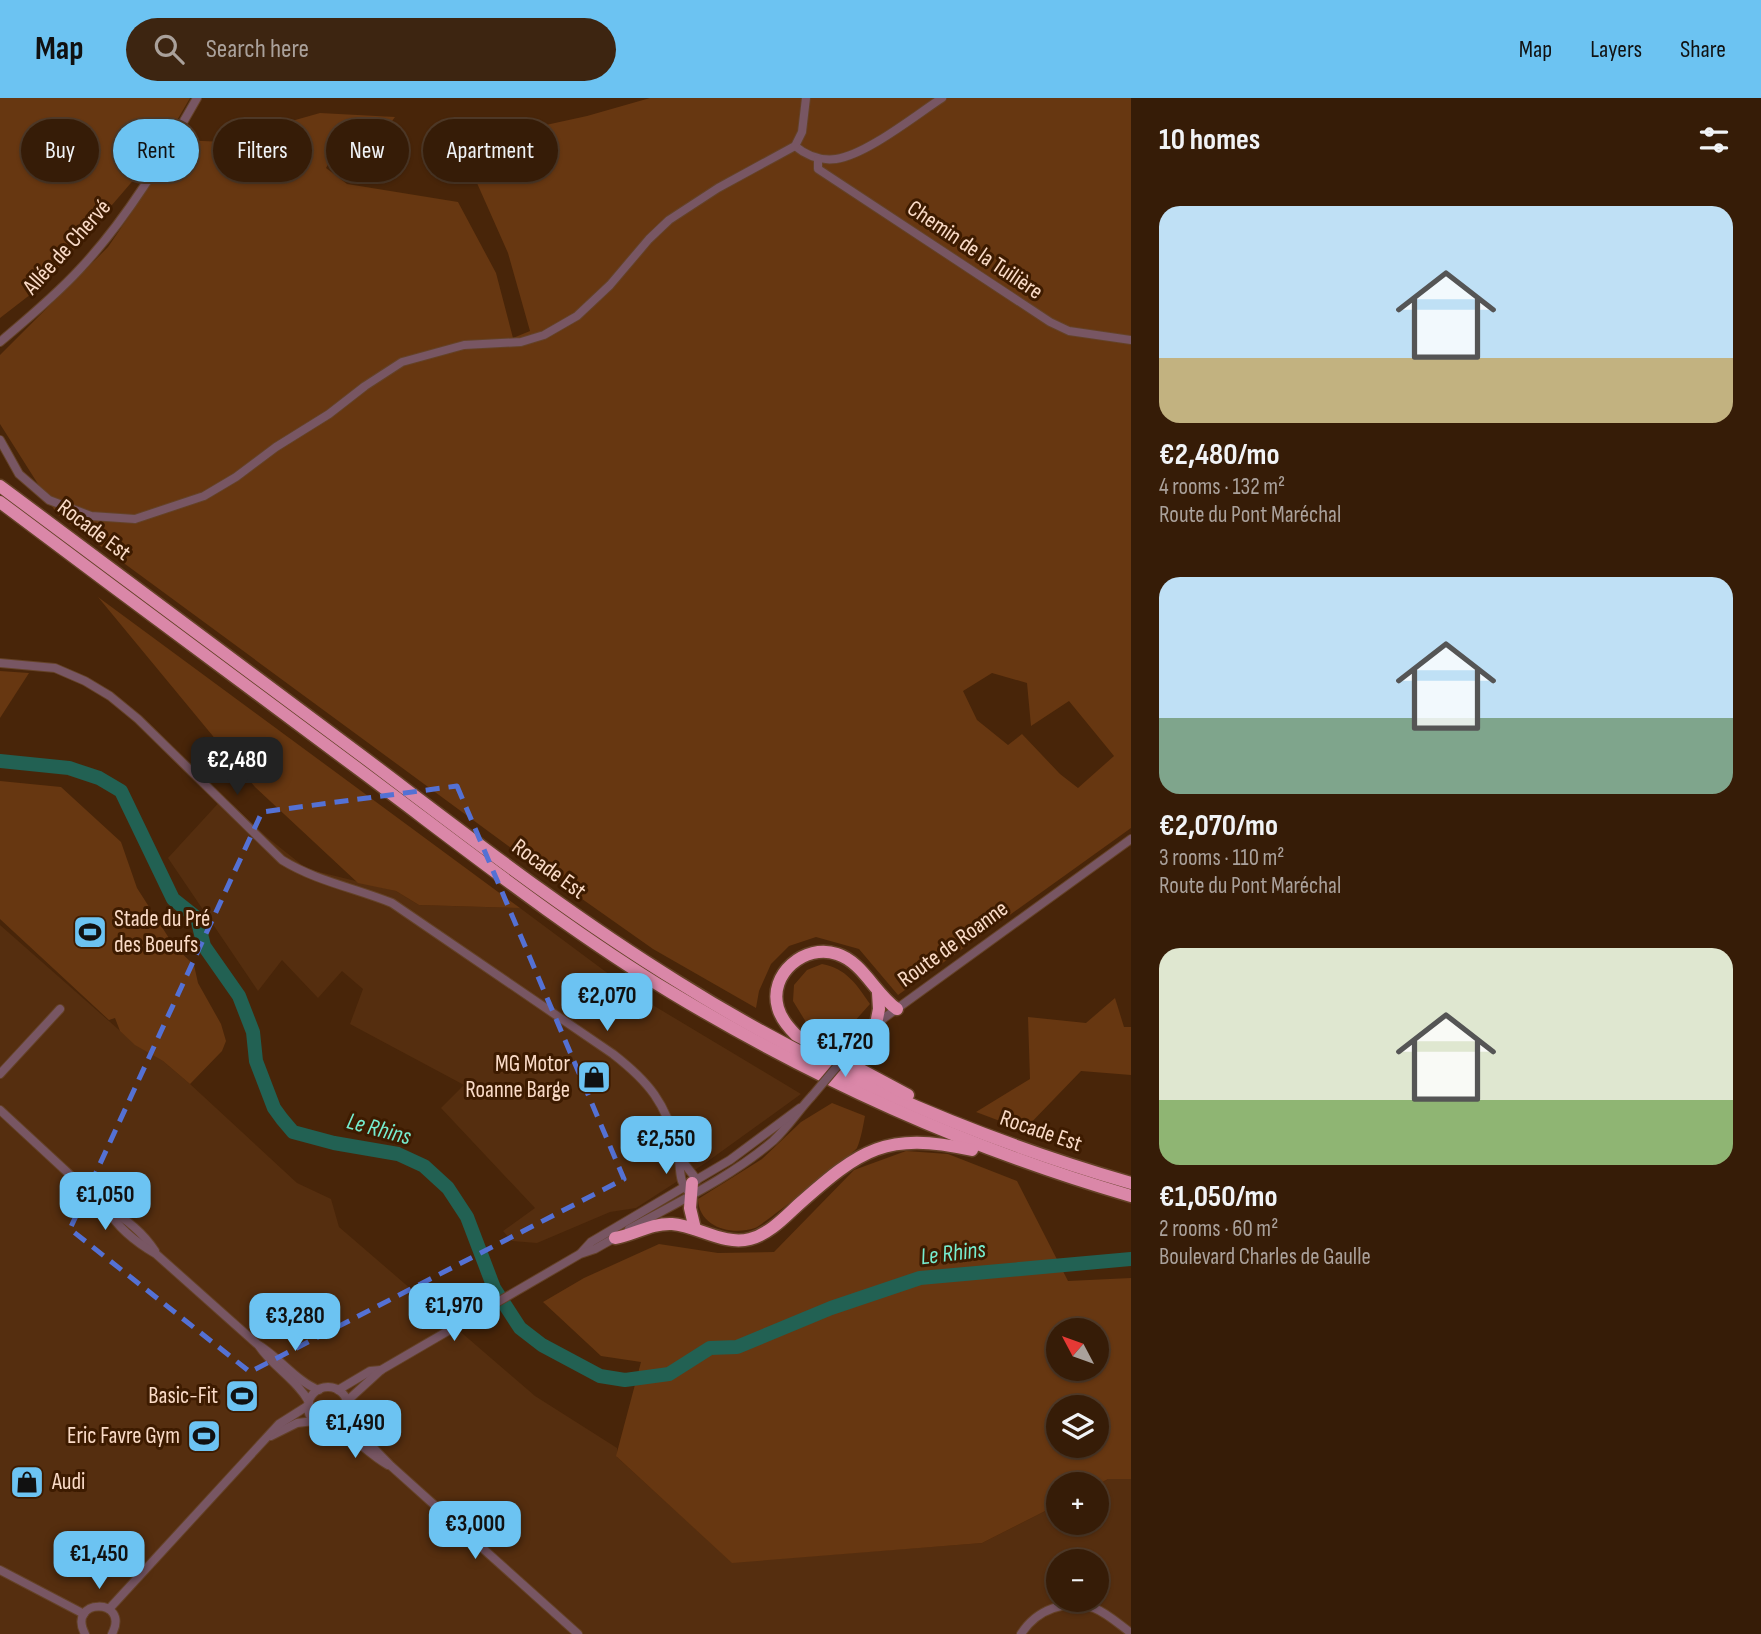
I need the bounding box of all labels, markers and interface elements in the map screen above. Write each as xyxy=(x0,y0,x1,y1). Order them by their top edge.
search box xyxy=(126,18,616,81)
text: Map xyxy=(35,29,84,69)
icon: search xyxy=(150,30,188,68)
text: Search here xyxy=(206,34,309,65)
text: Map xyxy=(1519,35,1552,64)
text: Layers xyxy=(1590,35,1642,64)
text: Share xyxy=(1680,35,1726,64)
chip: Buy xyxy=(21,119,99,182)
chip: Rent xyxy=(113,119,199,182)
chip: Filters xyxy=(213,119,312,182)
chip: New xyxy=(326,119,409,182)
chip: Apartment xyxy=(423,119,558,182)
icon: filters xyxy=(1695,121,1733,159)
text: 10 homes xyxy=(1159,122,1260,158)
street label: Allée de Chervé xyxy=(16,194,117,301)
street label: Chemin de la Tuilière xyxy=(902,194,1048,306)
icon: home xyxy=(1383,252,1509,378)
text: €2,480/mo xyxy=(1159,437,1280,473)
text: 4 rooms · 132 m² xyxy=(1159,473,1285,501)
street label: Rocade Est xyxy=(52,493,136,567)
text: Route du Pont Maréchal xyxy=(1159,501,1341,529)
icon: home xyxy=(1383,623,1509,749)
pin: €2,480 xyxy=(180,738,294,797)
text: €2,480 xyxy=(207,746,267,774)
text: €2,070/mo xyxy=(1159,808,1278,844)
street label: Rocade Est xyxy=(506,833,592,905)
text: 3 rooms · 110 m² xyxy=(1159,844,1284,872)
text: Route du Pont Maréchal xyxy=(1159,872,1341,900)
street label: Route de Roanne xyxy=(892,895,1014,993)
place label: Stade du Pré des Boeufs xyxy=(114,905,210,959)
sports icon: Stade du Pré des Boeufs xyxy=(71,913,109,951)
pin: €2,070 xyxy=(550,974,664,1033)
text: €2,070 xyxy=(577,982,637,1010)
icon: home xyxy=(1383,994,1509,1120)
pin: €1,720 xyxy=(788,1020,902,1079)
text: €1,720 xyxy=(816,1028,874,1056)
place label: MG Motor Roanne Barge xyxy=(465,1050,570,1104)
shop icon: MG Motor Roanne Barge xyxy=(575,1058,613,1096)
street label: Rocade Est xyxy=(996,1104,1086,1158)
water label: Le Rhins xyxy=(344,1107,415,1152)
pin: €2,550 xyxy=(609,1116,723,1176)
text: €2,550 xyxy=(637,1125,695,1153)
pin: €1,050 xyxy=(48,1172,162,1232)
text: €1,050/mo xyxy=(1159,1179,1278,1215)
text: €1,050 xyxy=(76,1181,134,1209)
text: 2 rooms · 60 m² xyxy=(1159,1215,1278,1243)
water label: Le Rhins xyxy=(919,1235,988,1271)
text: Boulevard Charles de Gaulle xyxy=(1159,1243,1371,1271)
pin: €1,970 xyxy=(397,1284,511,1343)
text: €1,970 xyxy=(425,1292,483,1320)
pin: €3,280 xyxy=(238,1294,352,1353)
text: €3,280 xyxy=(265,1302,325,1330)
north arrow xyxy=(1046,1318,1110,1381)
map controls xyxy=(1046,1318,1109,1612)
sports icon: Basic-Fit xyxy=(223,1377,261,1415)
place label: Basic-Fit xyxy=(148,1382,218,1410)
button: layers xyxy=(1046,1395,1109,1458)
pin: €1,490 xyxy=(298,1400,412,1460)
text: €1,490 xyxy=(325,1409,385,1437)
sports icon: Eric Favre Gym xyxy=(185,1417,223,1455)
place label: Eric Favre Gym xyxy=(67,1422,180,1450)
shop icon: Audi xyxy=(8,1463,46,1501)
place label: Audi xyxy=(51,1468,85,1496)
button: + xyxy=(1046,1472,1109,1535)
pin: €3,000 xyxy=(418,1502,532,1561)
text: €3,000 xyxy=(445,1510,505,1538)
pin: €1,450 xyxy=(42,1532,156,1591)
text: €1,450 xyxy=(70,1540,128,1568)
button: − xyxy=(1046,1549,1109,1612)

